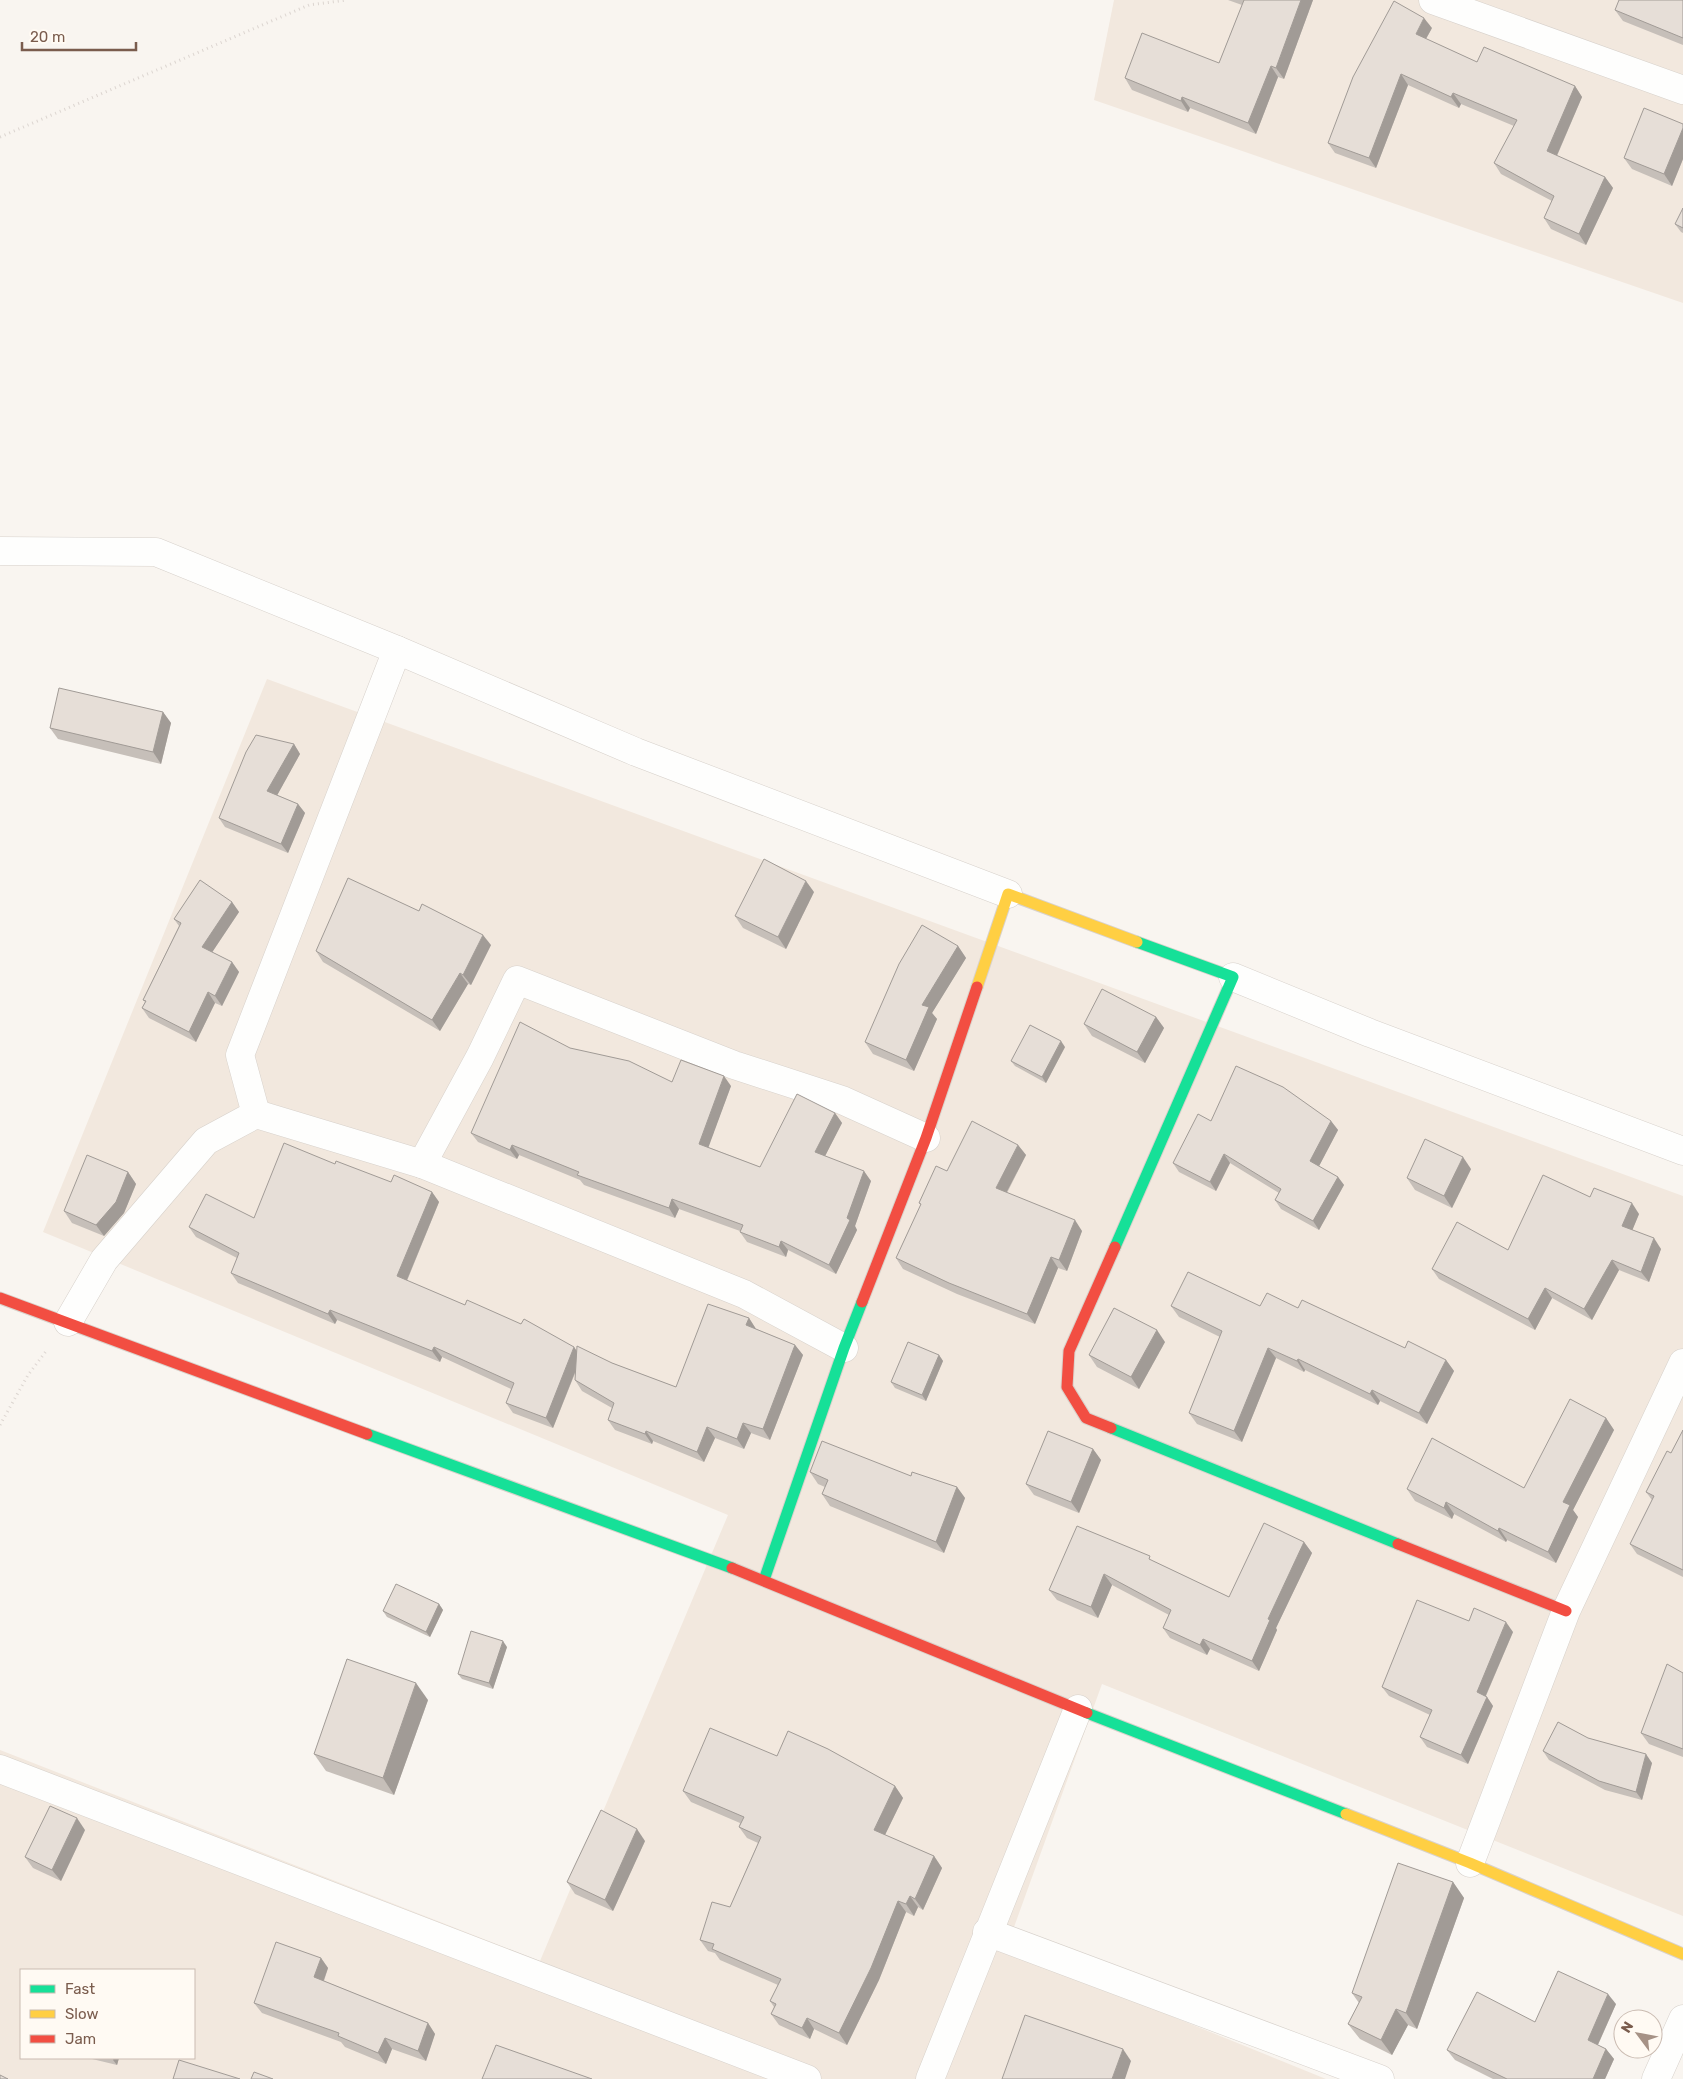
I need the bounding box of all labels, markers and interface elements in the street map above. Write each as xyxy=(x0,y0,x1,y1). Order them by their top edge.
scale bar xyxy=(22,20,136,52)
text: 20 m xyxy=(30,28,65,46)
legend xyxy=(20,1969,195,2059)
text: Fast xyxy=(65,1980,95,1998)
text: Slow xyxy=(65,2005,98,2023)
north arrow xyxy=(1613,2009,1663,2059)
text: N xyxy=(1618,2019,1637,2036)
text: Jam xyxy=(65,2030,96,2048)

